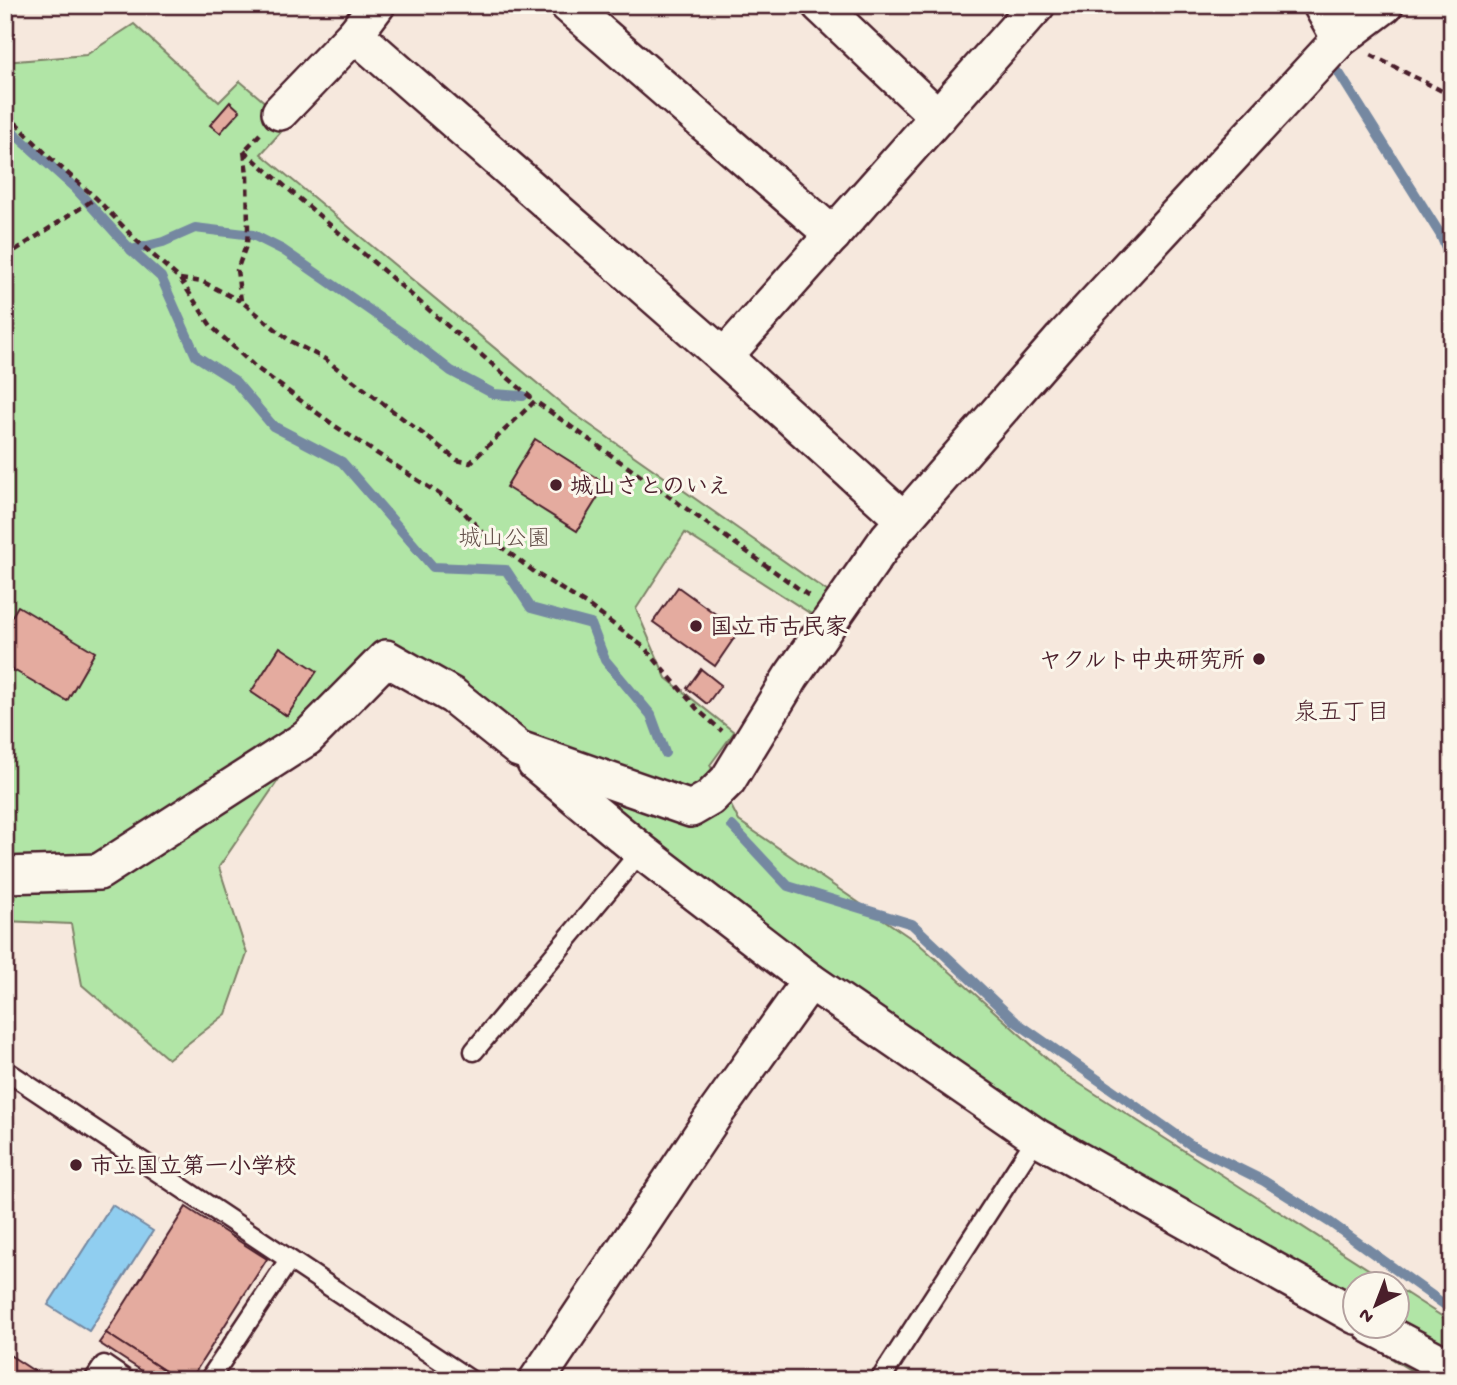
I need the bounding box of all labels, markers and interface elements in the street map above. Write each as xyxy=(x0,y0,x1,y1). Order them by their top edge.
place label: 城山さとのいえ xyxy=(570,474,731,502)
marker: 城山さとのいえ xyxy=(548,477,564,493)
park label: 城山公園 xyxy=(458,526,550,554)
place label: 国立市古民家 xyxy=(710,615,848,643)
marker: 国立市古民家 xyxy=(688,618,704,634)
place label: ヤクルト中央研究所 xyxy=(1039,647,1245,676)
marker: ヤクルト中央研究所 xyxy=(1251,651,1267,667)
district label: 泉五丁目 xyxy=(1294,699,1390,729)
place label: 市立国立第一小学校 xyxy=(90,1154,297,1182)
marker: 市立国立第一小学校 xyxy=(68,1157,84,1173)
north arrow xyxy=(1342,1270,1412,1340)
text: N xyxy=(1355,1302,1379,1328)

